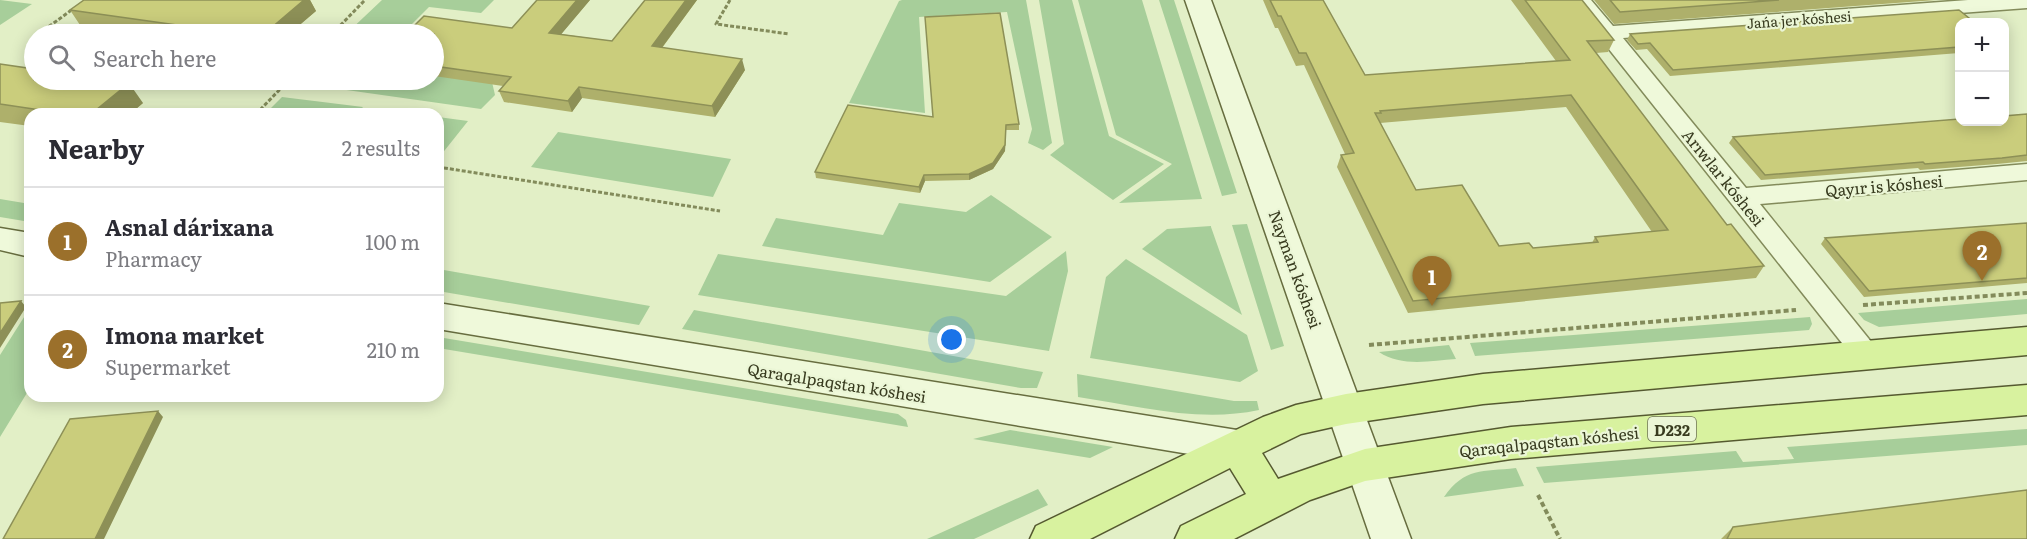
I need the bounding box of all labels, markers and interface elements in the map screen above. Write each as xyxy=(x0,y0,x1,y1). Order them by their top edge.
street label: Jańa jer kóshesi xyxy=(1746,5,1852,33)
map controls xyxy=(1955,18,2009,126)
button: + xyxy=(1955,18,2009,72)
search box xyxy=(24,24,444,90)
icon: search xyxy=(45,41,78,74)
text: Search here xyxy=(93,41,216,74)
button: − xyxy=(1955,72,2009,126)
street label: Arıwlar kóshesi xyxy=(1677,123,1771,231)
text: Nearby xyxy=(48,128,144,167)
text: 2 results xyxy=(342,132,420,162)
street label: Qayır is kóshesi xyxy=(1824,168,1944,202)
street label: Nayman kóshesi xyxy=(1263,206,1329,332)
text: Asnal dárixana xyxy=(105,210,274,243)
text: 1 xyxy=(63,226,72,256)
text: 100 m xyxy=(365,226,420,256)
pin: 2 xyxy=(1962,232,2002,281)
text: Pharmacy xyxy=(105,243,202,273)
pin: 1 xyxy=(1412,256,1452,306)
text: Imona market xyxy=(105,318,264,351)
your location xyxy=(937,325,966,354)
text: 2 xyxy=(62,334,73,364)
text: 210 m xyxy=(367,334,420,364)
text: Supermarket xyxy=(105,351,231,381)
street label: Qaraqalpaqstan kóshesi xyxy=(746,356,928,408)
road number: D232 xyxy=(1648,417,1696,441)
street label: Qaraqalpaqstan kóshesi xyxy=(1458,420,1640,462)

